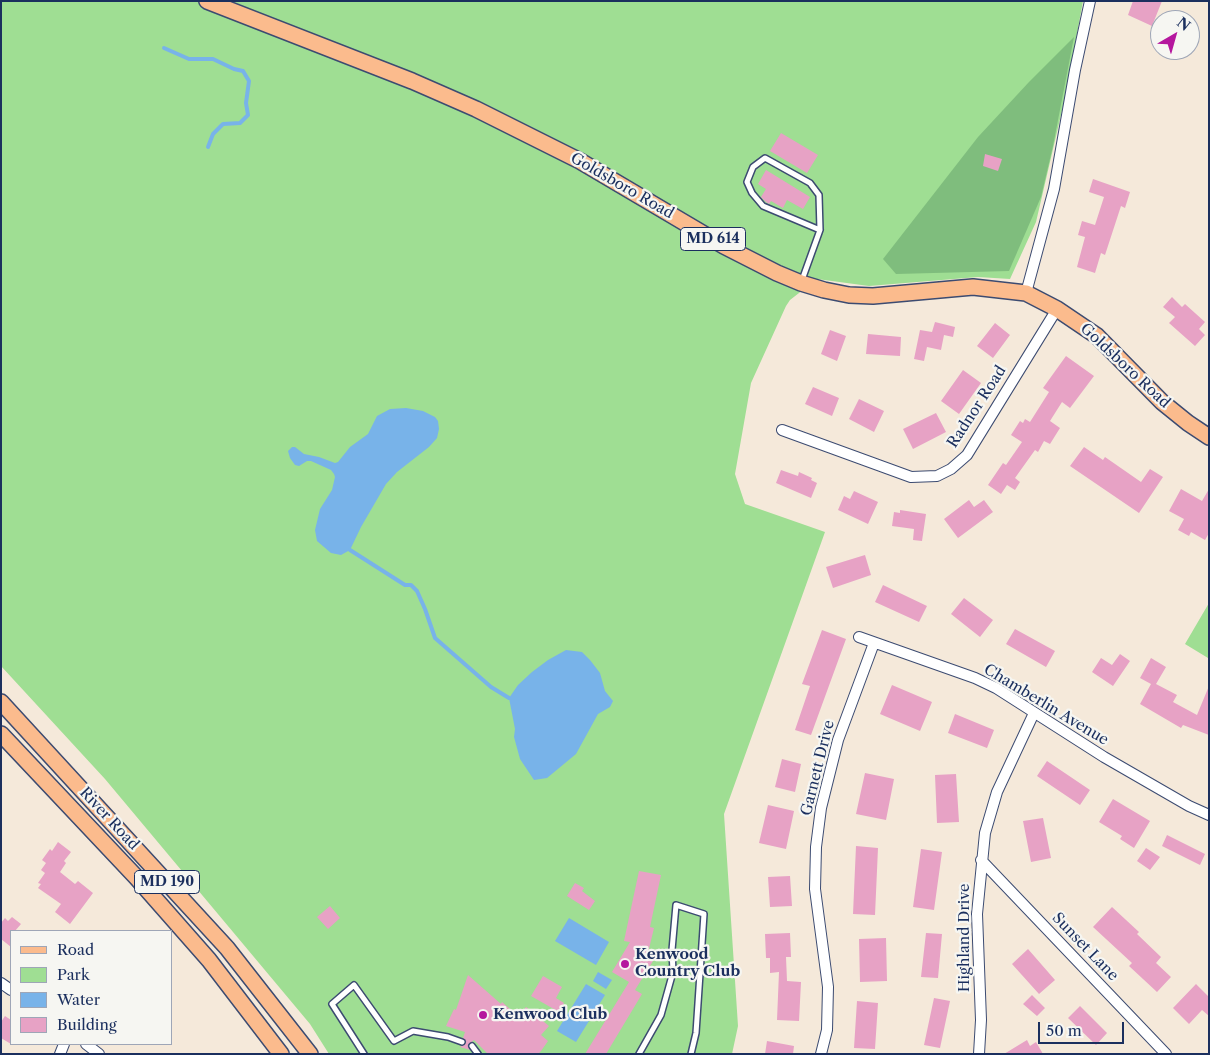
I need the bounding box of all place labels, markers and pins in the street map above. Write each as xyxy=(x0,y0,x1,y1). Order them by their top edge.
place label: Kenwood Country Club xyxy=(635,946,740,981)
marker: Kenwood Country Club xyxy=(619,958,631,970)
place label: Kenwood Club xyxy=(493,1006,607,1024)
marker: Kenwood Club xyxy=(477,1009,489,1021)

